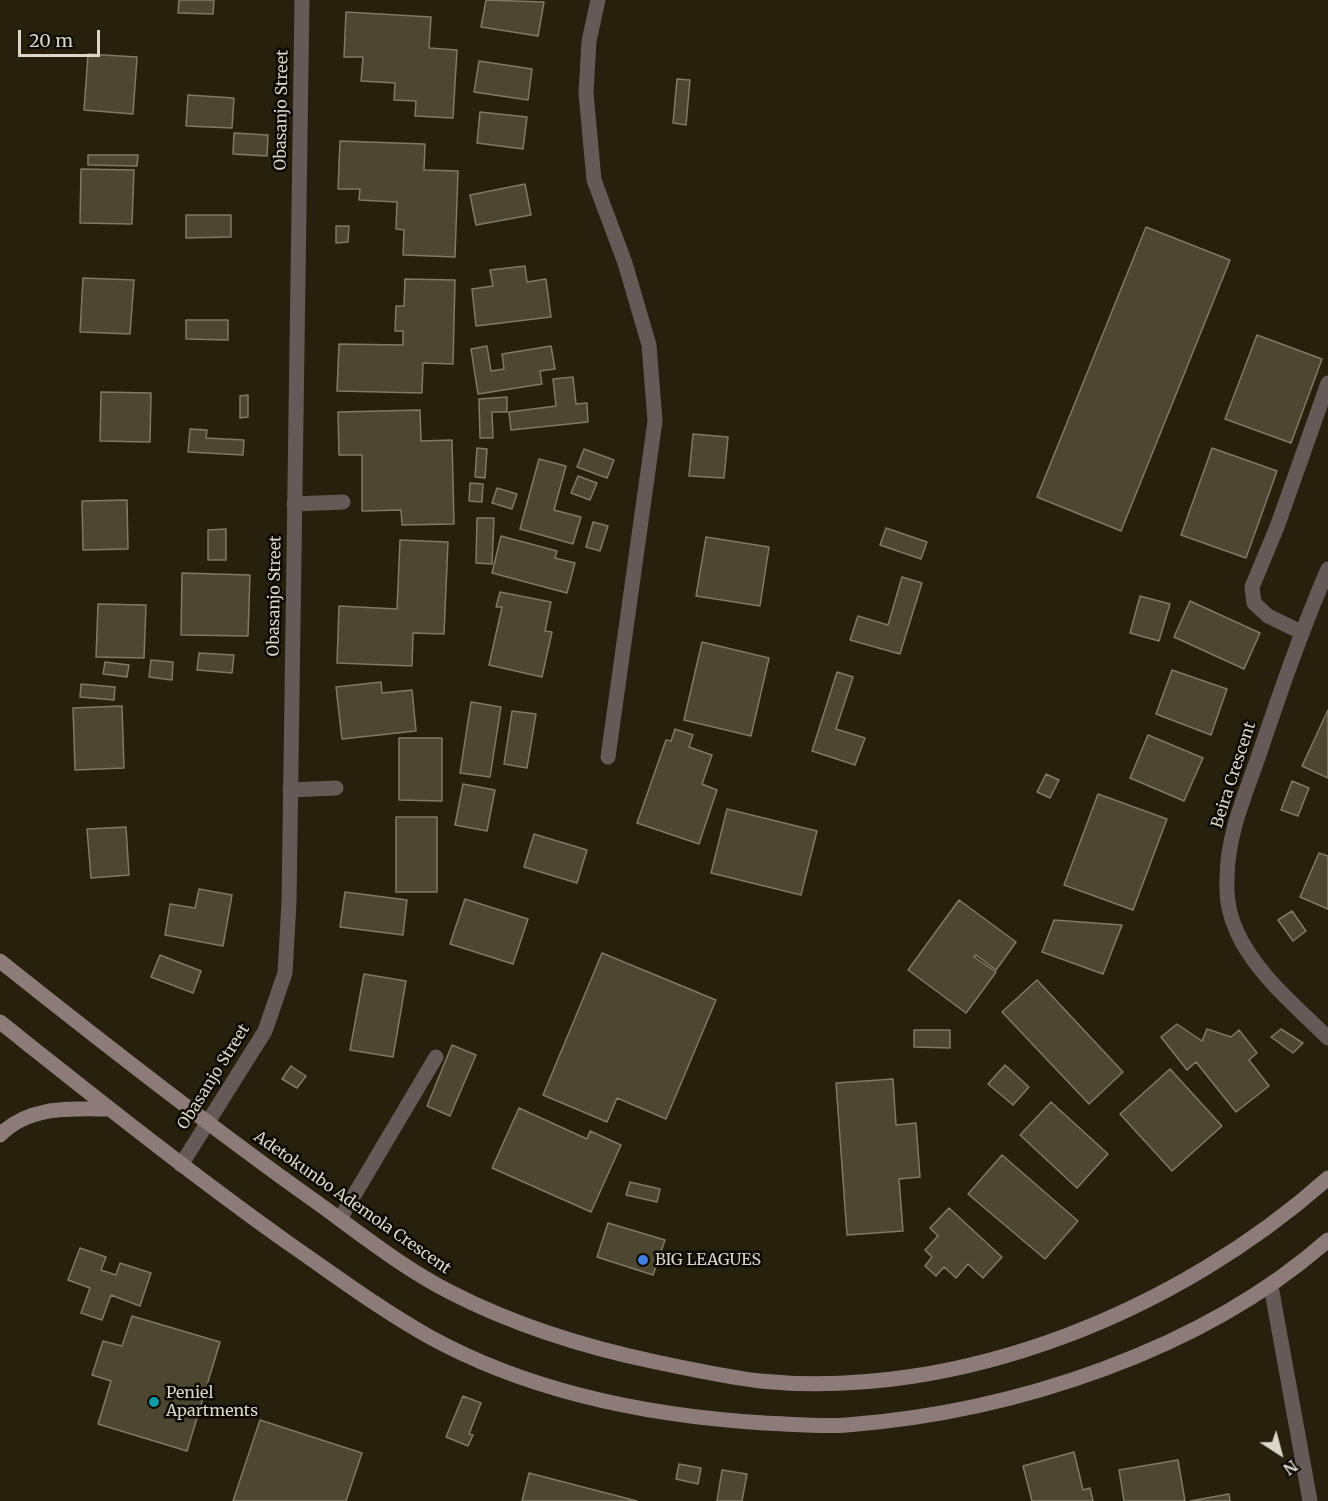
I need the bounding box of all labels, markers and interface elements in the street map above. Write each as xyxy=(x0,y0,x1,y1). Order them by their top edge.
scale bar xyxy=(21,18,104,56)
text: 20 m xyxy=(29,29,73,52)
street label: Obasanjo Street xyxy=(271,50,293,170)
street label: Obasanjo Street xyxy=(264,536,286,656)
street label: Beira Crescent xyxy=(1208,720,1260,830)
street label: Obasanjo Street xyxy=(174,1021,254,1133)
street label: Adetokunbo Ademola Crescent xyxy=(250,1127,454,1279)
place label: BIG LEAGUES xyxy=(655,1250,761,1270)
marker: BIG LEAGUES xyxy=(636,1253,650,1267)
place label: Peniel Apartments xyxy=(166,1383,258,1421)
marker: Peniel Apartments xyxy=(147,1395,161,1409)
north arrow xyxy=(1250,1423,1310,1483)
text: N xyxy=(1280,1456,1302,1479)

